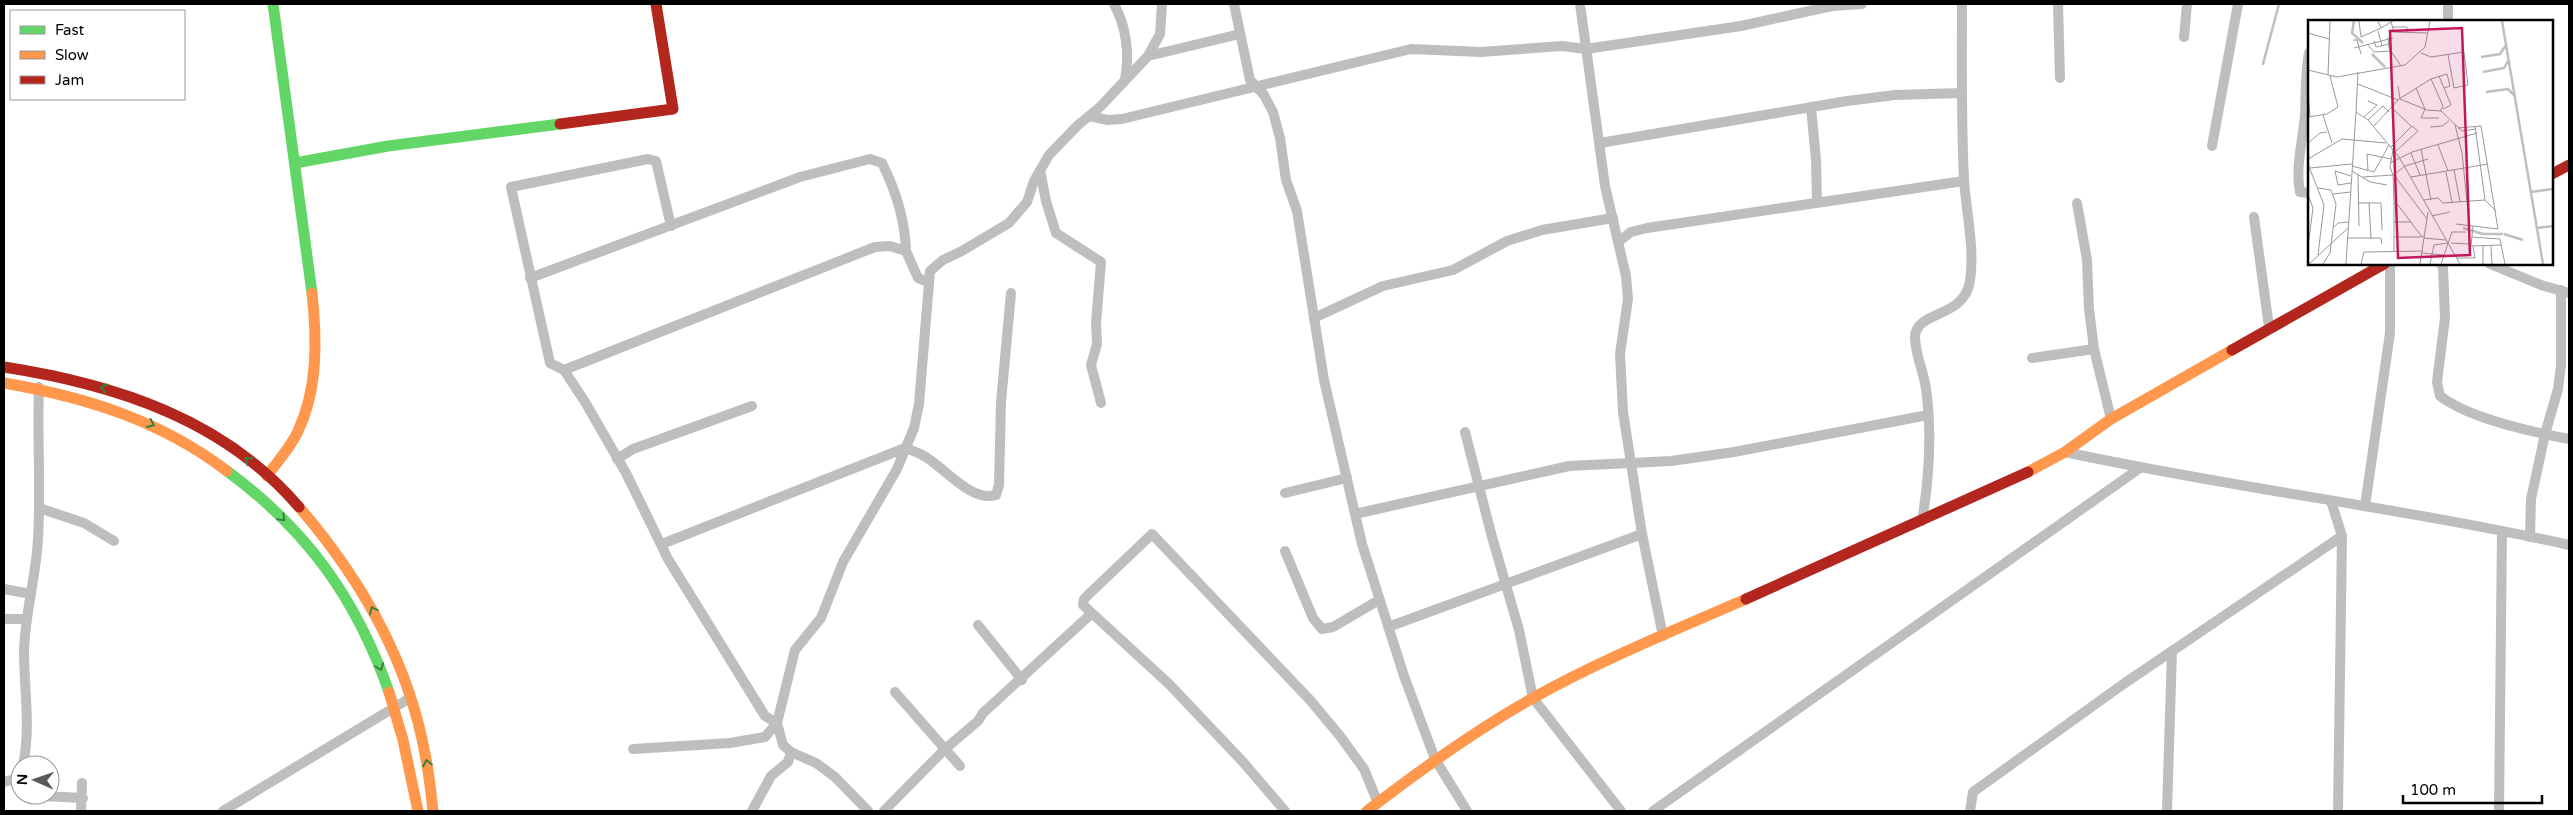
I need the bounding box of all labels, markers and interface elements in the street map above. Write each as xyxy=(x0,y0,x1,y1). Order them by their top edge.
legend xyxy=(10,10,185,100)
inset map xyxy=(2308,20,2553,265)
text: Fast xyxy=(55,21,85,39)
text: Slow xyxy=(55,46,89,64)
text: Jam xyxy=(55,71,84,89)
one-way arrow xyxy=(100,384,108,394)
one-way arrow xyxy=(146,418,155,429)
one-way arrow xyxy=(245,458,254,466)
one-way arrow xyxy=(277,512,286,521)
one-way arrow xyxy=(369,607,379,616)
one-way arrow xyxy=(374,663,384,671)
north arrow xyxy=(10,755,60,805)
one-way arrow xyxy=(422,759,432,767)
scale bar xyxy=(2403,772,2542,804)
text: N xyxy=(14,774,31,785)
text: 100 m xyxy=(2410,781,2456,799)

